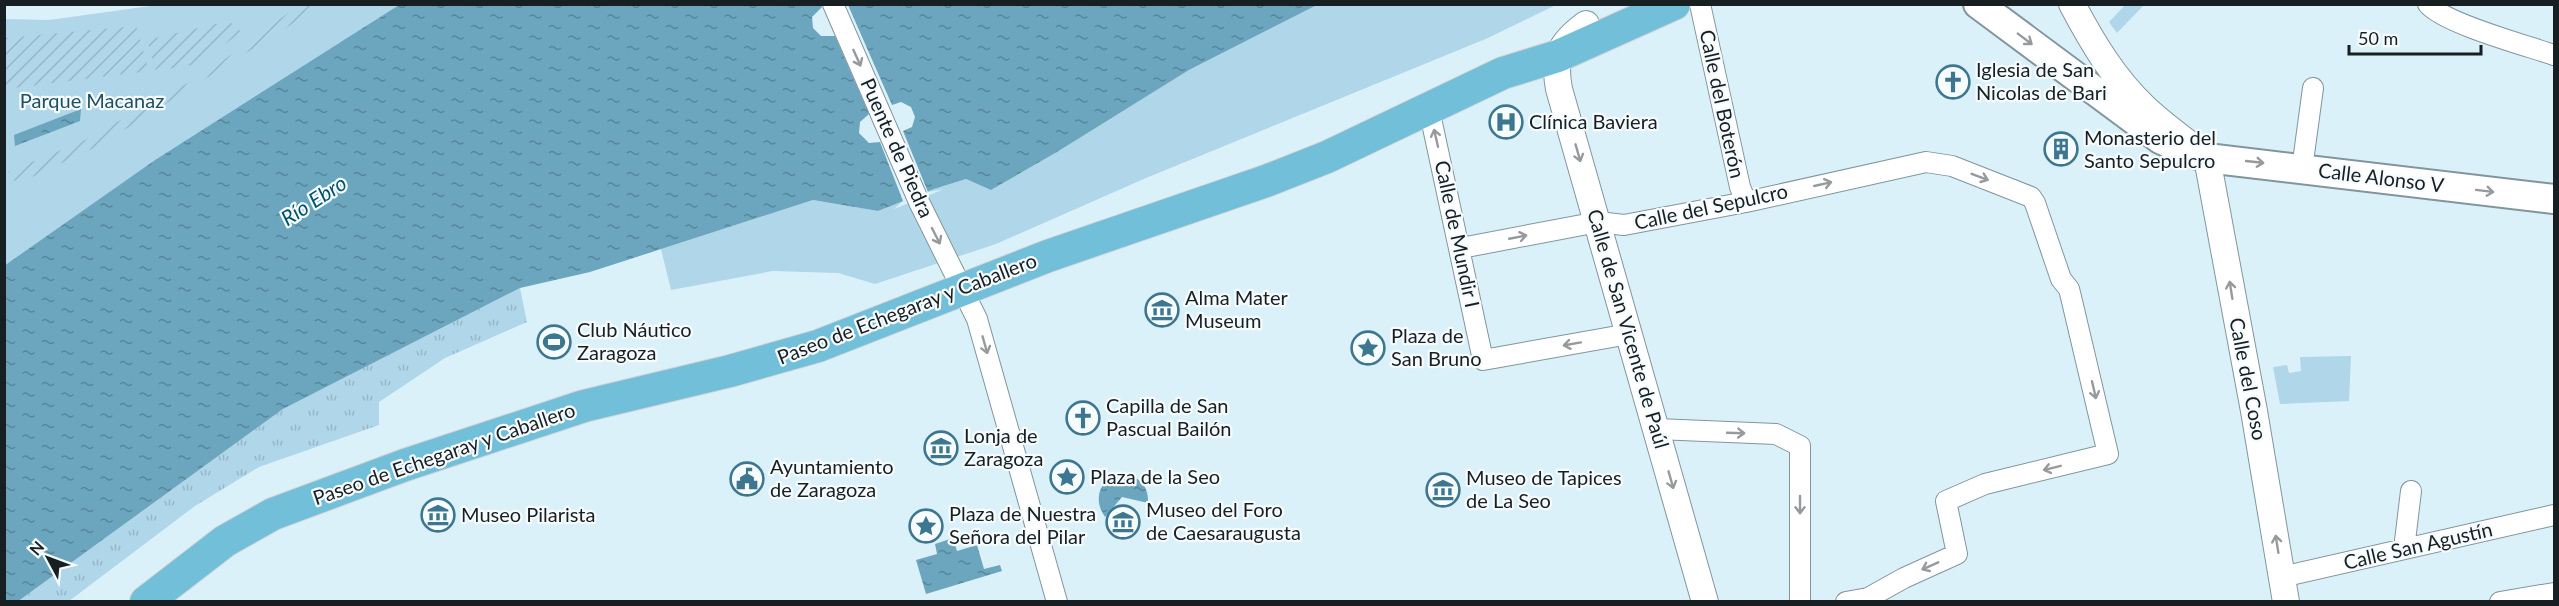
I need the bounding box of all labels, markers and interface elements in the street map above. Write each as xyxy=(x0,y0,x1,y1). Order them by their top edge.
scale bar xyxy=(2349,18,2481,56)
street label: Calle del Boterón xyxy=(1696,27,1750,180)
text: 50 m xyxy=(2358,27,2398,49)
one-way arrow xyxy=(2017,33,2033,46)
one-way arrow xyxy=(852,49,863,67)
place label: Iglesia de San Nicolas de Bari xyxy=(1976,57,2107,104)
church icon: Iglesia de San Nicolas de Bari xyxy=(1935,64,1971,100)
street label: Puente de Piedra xyxy=(856,74,939,221)
park label: Parque Macanaz xyxy=(20,88,164,112)
hospital icon: Clínica Baviera xyxy=(1488,104,1524,140)
place label: Clínica Baviera xyxy=(1529,109,1658,133)
place label: Monasterio del Santo Sepulcro xyxy=(2084,125,2216,172)
one-way arrow xyxy=(1430,129,1441,149)
building icon: Monasterio del Santo Sepulcro xyxy=(2043,131,2079,167)
one-way arrow xyxy=(1573,143,1584,162)
one-way arrow xyxy=(2244,157,2264,168)
street label: Calle Alonso V xyxy=(2317,157,2446,197)
street label: Calle de Mundir I xyxy=(1431,158,1485,309)
water label: Río Ebro xyxy=(276,169,351,230)
one-way arrow xyxy=(1971,172,1989,183)
street label: Calle del Sepulcro xyxy=(1632,178,1790,234)
one-way arrow xyxy=(1813,178,1832,189)
one-way arrow xyxy=(2475,186,2495,197)
street label: Calle de San Vicente de Paúl xyxy=(1583,206,1675,451)
one-way arrow xyxy=(931,226,943,244)
one-way arrow xyxy=(1508,231,1528,242)
street label: Paseo de Echegaray y Caballero xyxy=(774,247,1040,369)
one-way arrow xyxy=(2226,280,2237,300)
place label: Alma Mater Museum xyxy=(1185,285,1288,332)
museum icon: Alma Mater Museum xyxy=(1144,292,1180,328)
street label: Calle del Coso xyxy=(2225,315,2273,442)
place label: Club Náutico Zaragoza xyxy=(577,317,692,364)
place label: Plaza de San Bruno xyxy=(1391,323,1482,370)
sports icon: Club Náutico Zaragoza xyxy=(536,324,572,360)
place icon: Plaza de San Bruno xyxy=(1350,330,1386,366)
one-way arrow xyxy=(980,335,991,354)
one-way arrow xyxy=(1562,339,1582,350)
one-way arrow xyxy=(2088,380,2100,399)
place label: Capilla de San Pascual Bailón xyxy=(1106,393,1232,440)
street label: Paseo de Echegaray y Caballero xyxy=(309,397,578,509)
church icon: Capilla de San Pascual Bailón xyxy=(1065,400,1101,436)
place label: Lonja de Zaragoza xyxy=(964,423,1043,470)
one-way arrow xyxy=(1726,427,1746,438)
museum icon: Lonja de Zaragoza xyxy=(923,430,959,466)
place label: Ayuntamiento de Zaragoza xyxy=(770,454,894,501)
place icon: Plaza de la Seo xyxy=(1049,459,1085,495)
public building icon: Ayuntamiento de Zaragoza xyxy=(729,461,765,497)
one-way arrow xyxy=(2042,462,2061,474)
place label: Plaza de la Seo xyxy=(1090,464,1220,488)
place label: Museo de Tapices de La Seo xyxy=(1466,465,1622,512)
one-way arrow xyxy=(1666,470,1678,489)
museum icon: Museo de Tapices de La Seo xyxy=(1425,472,1461,508)
one-way arrow xyxy=(1794,494,1806,514)
museum icon: Museo Pilarista xyxy=(420,497,456,533)
place label: Museo del Foro de Caesaraugusta xyxy=(1146,497,1301,544)
place label: Plaza de Nuestra Señora del Pilar xyxy=(949,501,1096,548)
place label: Museo Pilarista xyxy=(461,502,595,526)
museum icon: Museo del Foro de Caesaraugusta xyxy=(1105,504,1141,540)
place icon: Plaza de Nuestra Señora del Pilar xyxy=(908,508,944,544)
street label: Calle San Agustín xyxy=(2341,516,2494,574)
north arrow xyxy=(18,528,78,588)
one-way arrow xyxy=(2271,534,2282,554)
text: N xyxy=(25,537,48,559)
one-way arrow xyxy=(1922,561,1940,572)

